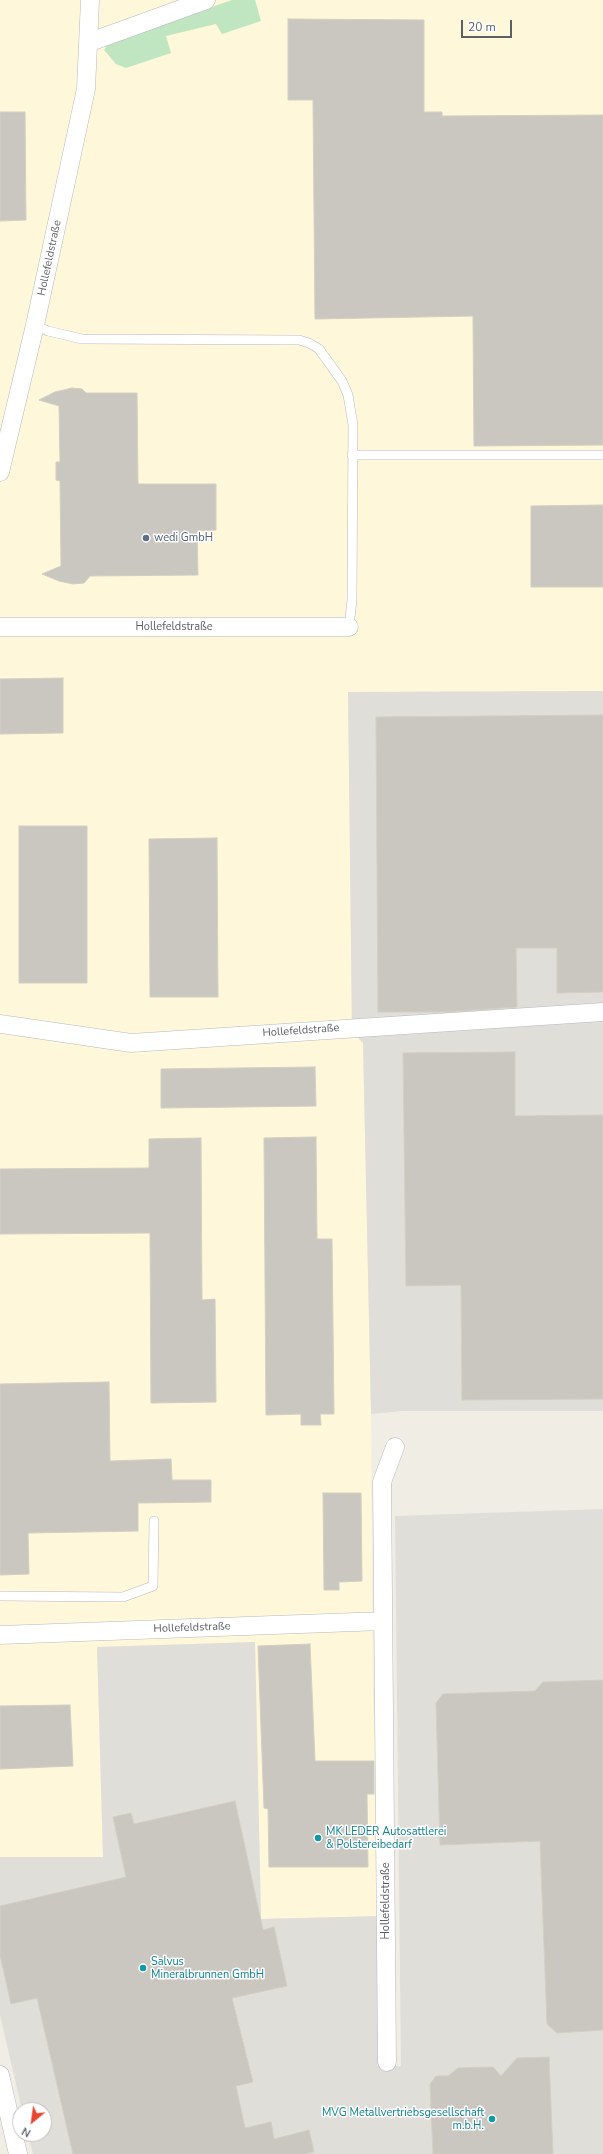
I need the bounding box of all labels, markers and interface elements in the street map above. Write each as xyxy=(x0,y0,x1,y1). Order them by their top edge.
scale bar xyxy=(463,12,514,38)
text: 20 m xyxy=(468,19,496,35)
street label: Hollefeldstraße xyxy=(36,219,64,297)
place label: wedi GmbH xyxy=(154,531,213,545)
marker: wedi GmbH xyxy=(141,533,151,543)
street label: Hollefeldstraße xyxy=(135,620,213,634)
street label: Hollefeldstraße xyxy=(262,1022,340,1040)
street label: Hollefeldstraße xyxy=(153,1620,231,1636)
place label: MK LEDER Autosattlerei & Polstereibedarf xyxy=(326,1825,446,1851)
marker: MK LEDER Autosattlerei & Polstereibedarf xyxy=(313,1833,323,1843)
street label: Hollefeldstraße xyxy=(379,1862,393,1940)
place label: Salvus Mineralbrunnen GmbH xyxy=(151,1955,264,1981)
marker: Salvus Mineralbrunnen GmbH xyxy=(138,1963,148,1973)
north arrow xyxy=(12,2102,52,2142)
place label: MVG Metallvertriebsgesellschaft m.b.H. xyxy=(322,2106,484,2132)
marker: MVG Metallvertriebsgesellschaft m.b.H. xyxy=(487,2114,497,2124)
text: N xyxy=(19,2124,34,2141)

